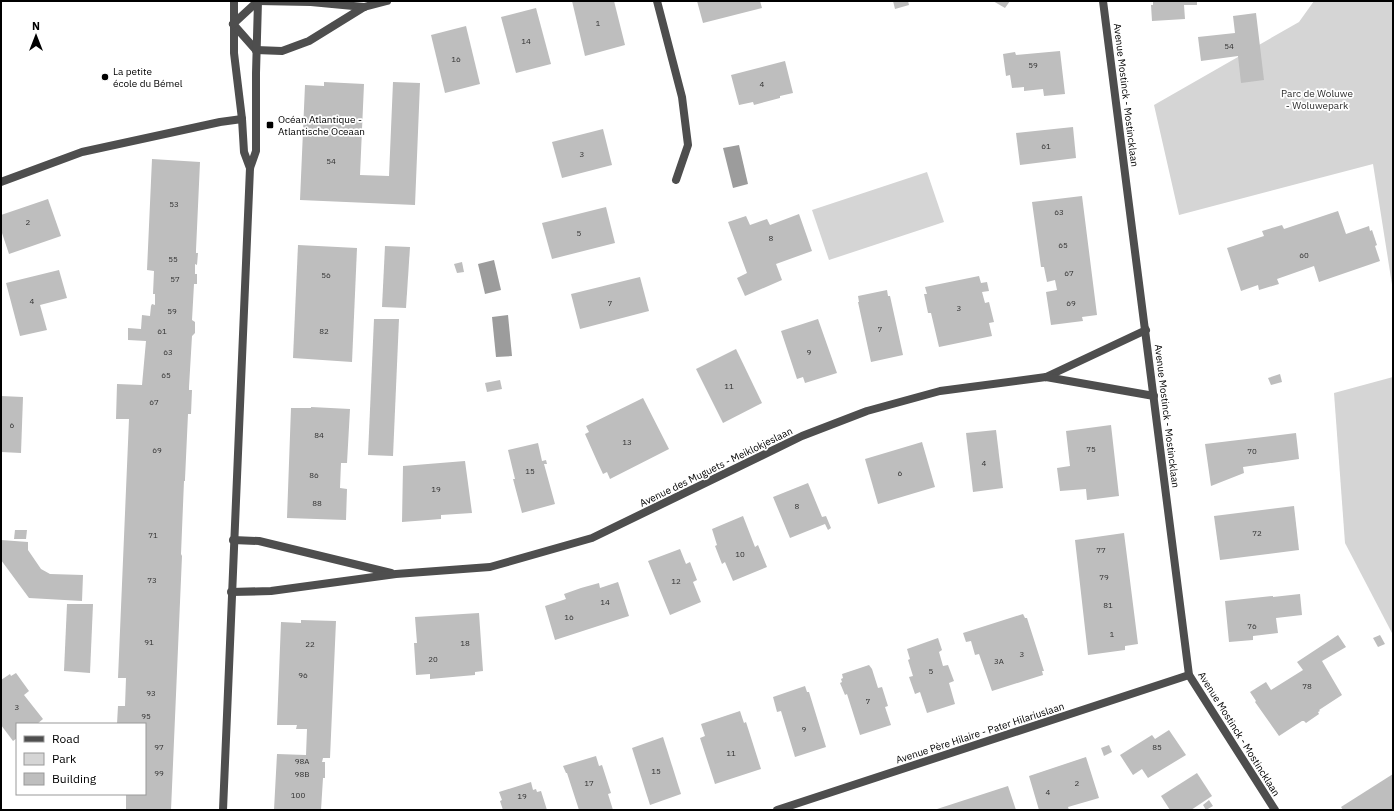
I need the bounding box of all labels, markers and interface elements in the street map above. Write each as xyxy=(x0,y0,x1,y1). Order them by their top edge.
north arrow xyxy=(16,16,56,56)
house number: 1 xyxy=(596,18,601,28)
text: N xyxy=(32,19,40,33)
street label: Avenue Mostinck - Mostincklaan xyxy=(1111,22,1141,168)
house number: 14 xyxy=(521,36,531,46)
house number: 54 xyxy=(1224,41,1234,51)
house number: 16 xyxy=(451,54,461,64)
house number: 59 xyxy=(1028,60,1038,70)
place label: La petite école du Bémel xyxy=(113,65,183,90)
marker: La petite école du Bémel xyxy=(100,72,110,82)
house number: 4 xyxy=(760,79,765,89)
park label: Parc de Woluwe - Woluwepark xyxy=(1281,87,1353,112)
place label: Océan Atlantique - Atlantische Oceaan xyxy=(278,113,365,138)
marker: Océan Atlantique - Atlantische Oceaan xyxy=(265,120,275,130)
house number: 61 xyxy=(1041,141,1051,151)
house number: 3 xyxy=(580,149,585,159)
house number: 54 xyxy=(326,156,336,166)
house number: 53 xyxy=(169,199,179,209)
house number: 63 xyxy=(1054,207,1064,217)
house number: 2 xyxy=(26,217,31,227)
house number: 5 xyxy=(577,228,582,238)
house number: 8 xyxy=(769,233,774,243)
house number: 65 xyxy=(1058,240,1068,250)
house number: 60 xyxy=(1299,250,1309,260)
house number: 55 xyxy=(168,254,178,264)
house number: 67 xyxy=(1064,268,1074,278)
house number: 56 xyxy=(321,270,331,280)
house number: 57 xyxy=(170,274,180,284)
house number: 4 xyxy=(30,296,35,306)
house number: 7 xyxy=(608,298,613,308)
house number: 69 xyxy=(1066,298,1076,308)
house number: 3 xyxy=(957,303,962,313)
house number: 59 xyxy=(167,306,177,316)
house number: 7 xyxy=(878,324,883,334)
house number: 61 xyxy=(157,326,167,336)
house number: 82 xyxy=(319,326,329,336)
street label: Avenue Mostinck - Mostincklaan xyxy=(1152,343,1182,489)
house number: 63 xyxy=(163,347,173,357)
house number: 9 xyxy=(807,347,812,357)
house number: 65 xyxy=(161,370,171,380)
house number: 11 xyxy=(724,381,734,391)
house number: 67 xyxy=(149,397,159,407)
house number: 6 xyxy=(10,420,15,430)
street label: Avenue des Muguets - Meiklokjeslaan xyxy=(637,424,795,510)
house number: 84 xyxy=(314,430,324,440)
house number: 13 xyxy=(622,437,632,447)
house number: 75 xyxy=(1086,444,1096,454)
house number: 69 xyxy=(152,445,162,455)
house number: 70 xyxy=(1247,446,1257,456)
house number: 4 xyxy=(982,458,987,468)
house number: 15 xyxy=(525,466,535,476)
house number: 6 xyxy=(898,468,903,478)
house number: 86 xyxy=(309,470,319,480)
house number: 19 xyxy=(431,484,441,494)
house number: 88 xyxy=(312,498,322,508)
house number: 8 xyxy=(795,501,800,511)
house number: 72 xyxy=(1252,528,1262,538)
house number: 71 xyxy=(148,530,158,540)
house number: 77 xyxy=(1096,545,1106,555)
house number: 10 xyxy=(735,549,745,559)
house number: 79 xyxy=(1099,572,1109,582)
house number: 73 xyxy=(147,575,157,585)
house number: 12 xyxy=(671,576,681,586)
house number: 14 xyxy=(600,597,610,607)
house number: 81 xyxy=(1103,600,1113,610)
house number: 16 xyxy=(564,612,574,622)
house number: 76 xyxy=(1247,621,1257,631)
house number: 1 xyxy=(1110,629,1115,639)
house number: 91 xyxy=(144,637,154,647)
house number: 18 xyxy=(460,638,470,648)
house number: 22 xyxy=(305,639,315,649)
house number: 3 xyxy=(1020,649,1025,659)
house number: 20 xyxy=(428,654,438,664)
house number: 3A xyxy=(994,656,1004,666)
house number: 5 xyxy=(929,666,934,676)
street label: Avenue Mostinck - Mostincklaan xyxy=(1195,669,1283,799)
house number: 96 xyxy=(298,670,308,680)
house number: 78 xyxy=(1302,681,1312,691)
house number: 93 xyxy=(146,688,156,698)
house number: 7 xyxy=(866,696,871,706)
street label: Avenue Père Hilaire - Pater Hilariuslaan xyxy=(894,700,1066,766)
house number: 3 xyxy=(15,702,20,712)
house number: 95 xyxy=(141,711,151,721)
legend xyxy=(16,723,146,795)
house number: 9 xyxy=(802,724,807,734)
text: Road xyxy=(52,731,80,746)
house number: 97 xyxy=(154,742,164,752)
house number: 85 xyxy=(1152,742,1162,752)
house number: 11 xyxy=(726,748,736,758)
text: Park xyxy=(52,751,77,766)
house number: 98A xyxy=(295,756,309,766)
house number: 15 xyxy=(651,766,661,776)
house number: 99 xyxy=(154,768,164,778)
house number: 98B xyxy=(295,769,309,779)
text: Building xyxy=(52,771,97,786)
house number: 17 xyxy=(584,778,594,788)
house number: 2 xyxy=(1075,778,1080,788)
house number: 4 xyxy=(1046,787,1051,797)
house number: 100 xyxy=(291,790,305,800)
house number: 19 xyxy=(517,791,527,801)

